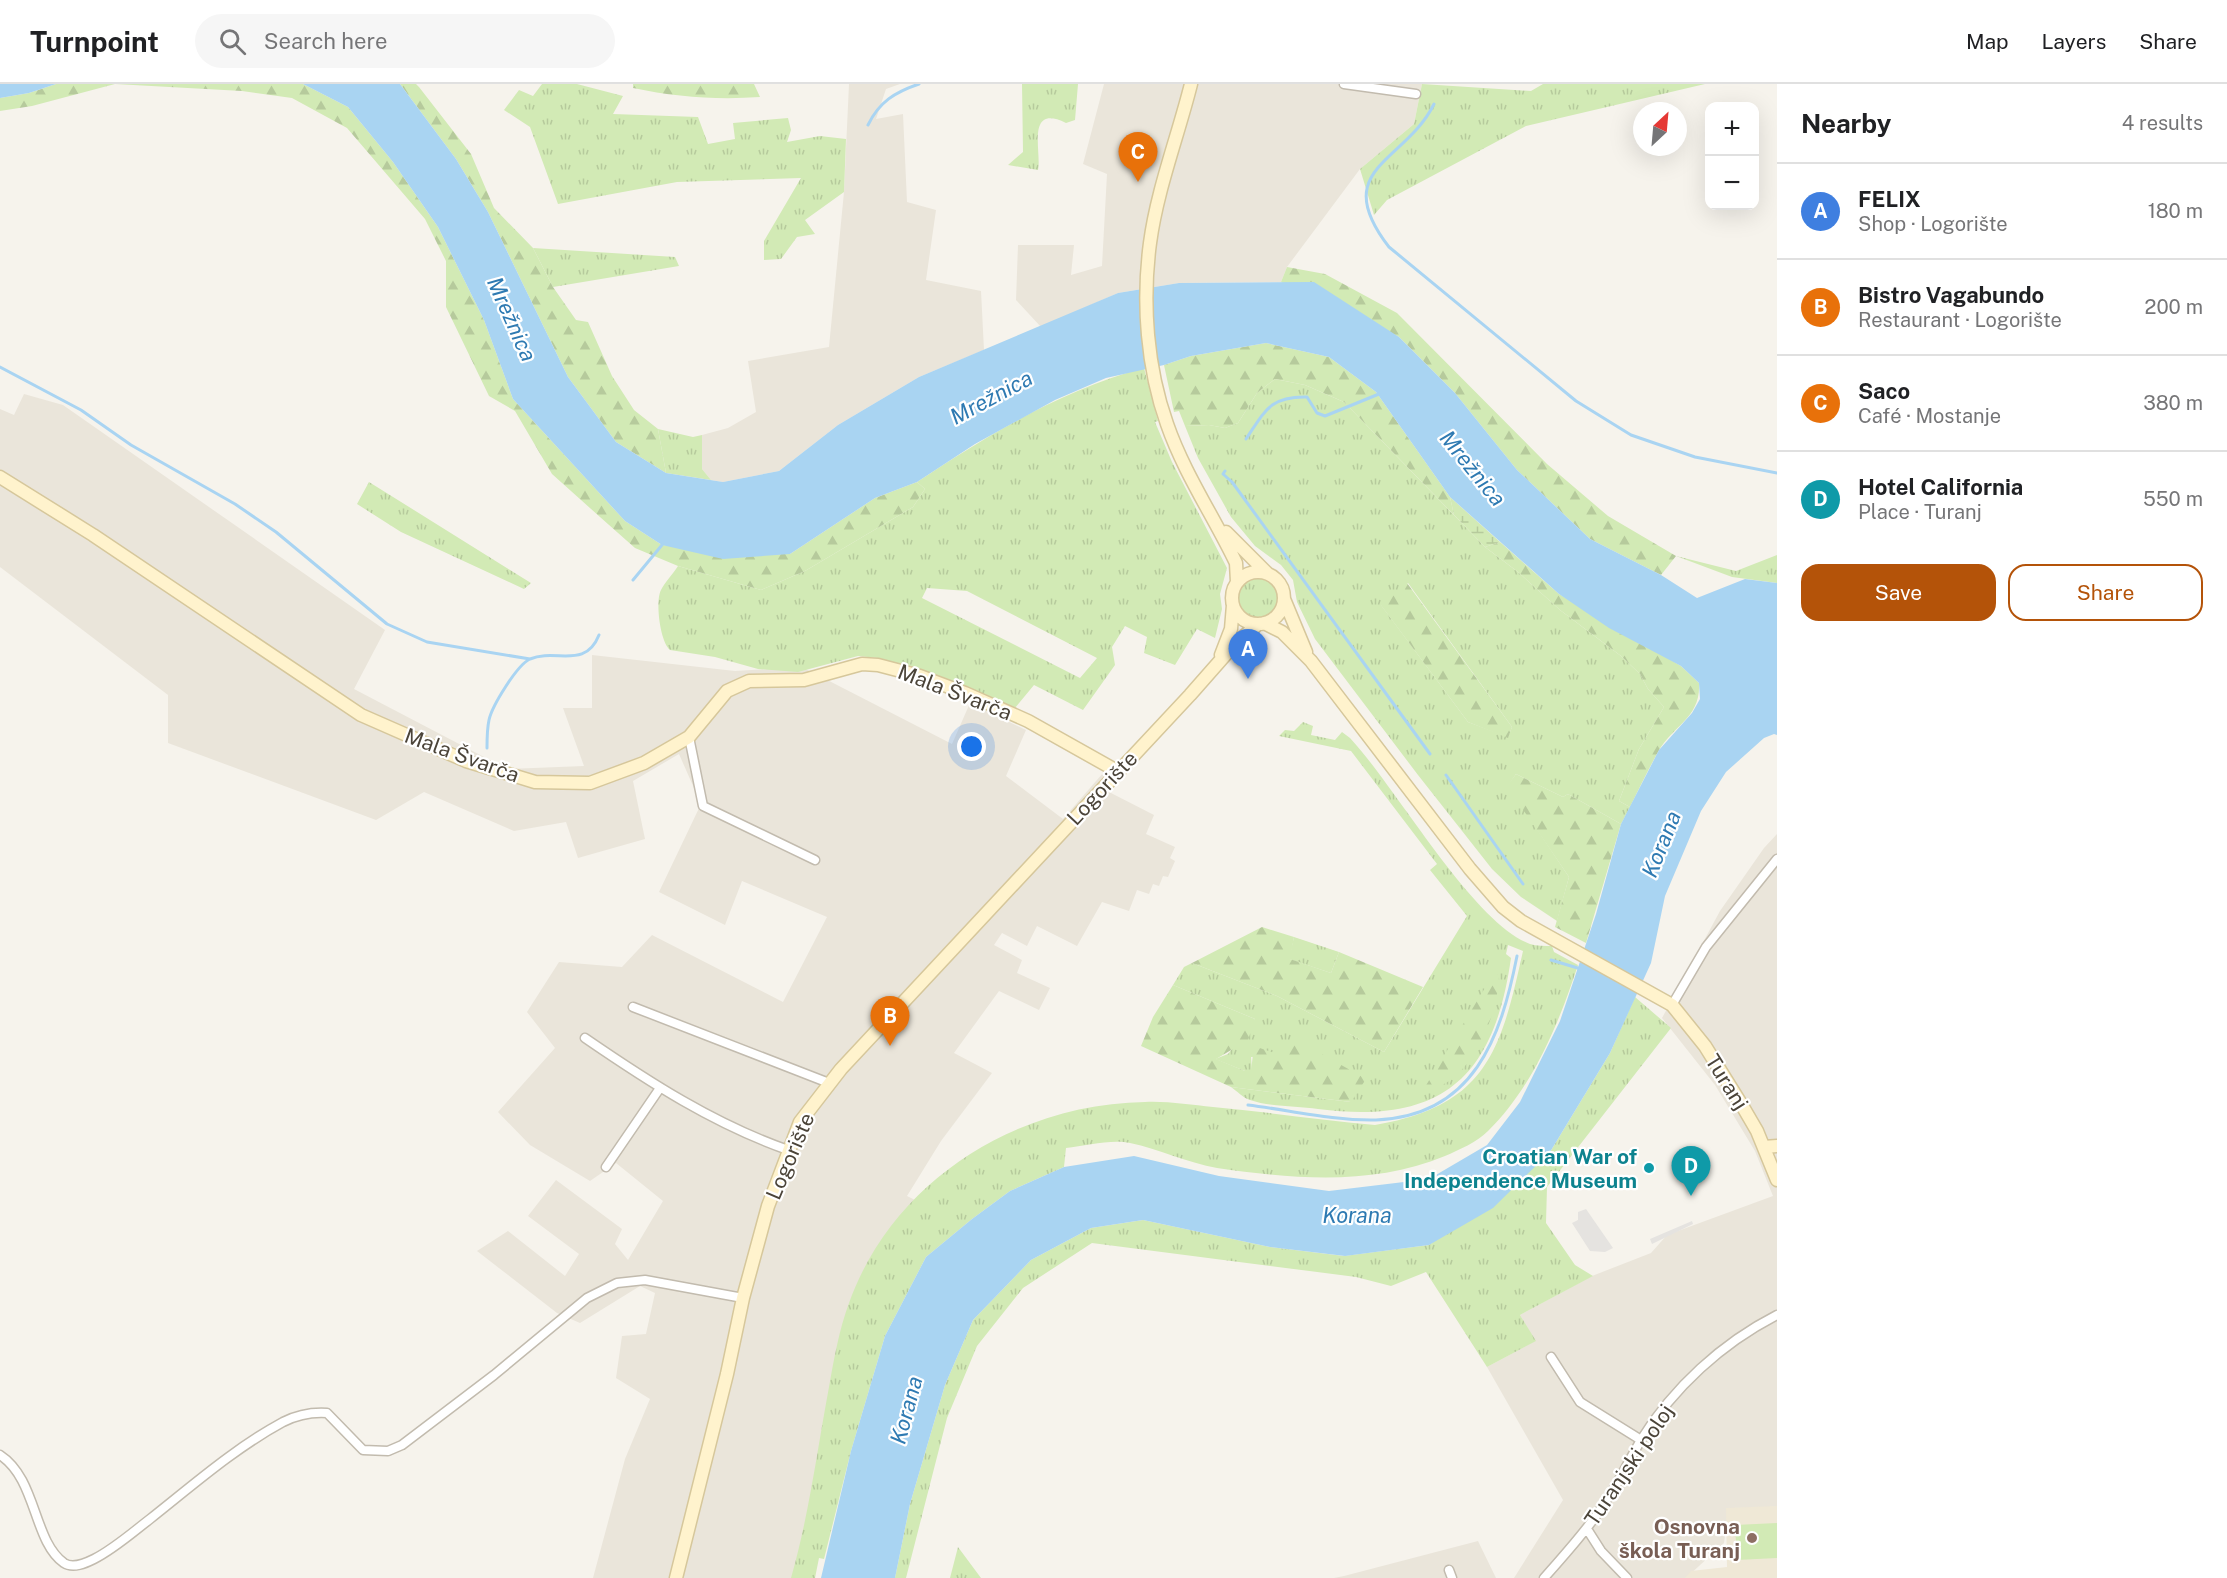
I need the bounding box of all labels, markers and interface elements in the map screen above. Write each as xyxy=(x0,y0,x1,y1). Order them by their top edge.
search box xyxy=(195,14,615,68)
text: Turnpoint xyxy=(30,25,159,58)
icon: search xyxy=(216,25,249,58)
text: Search here xyxy=(264,28,387,54)
text: Map xyxy=(1966,29,2009,54)
text: Layers xyxy=(2042,29,2106,54)
text: Share xyxy=(2139,29,2197,54)
north arrow xyxy=(1633,102,1687,156)
map controls xyxy=(1705,102,1759,210)
button: + xyxy=(1705,102,1759,156)
text: Nearby xyxy=(1801,108,1891,139)
text: 4 results xyxy=(2122,111,2203,135)
pin: C xyxy=(1118,132,1158,182)
button: − xyxy=(1705,156,1759,210)
text: FELIX xyxy=(1858,186,1921,212)
text: A xyxy=(1813,199,1828,223)
text: 180 m xyxy=(2148,199,2203,223)
text: Shop · Logorište xyxy=(1858,212,2008,236)
water label: Mrežnica xyxy=(482,273,542,365)
text: Bistro Vagabundo xyxy=(1858,282,2044,308)
text: B xyxy=(1814,295,1827,319)
text: 200 m xyxy=(2145,295,2203,319)
text: Restaurant · Logorište xyxy=(1858,308,2062,332)
water label: Mrežnica xyxy=(945,364,1037,430)
text: Saco xyxy=(1858,378,1910,404)
text: C xyxy=(1813,391,1828,415)
text: 380 m xyxy=(2143,391,2203,415)
text: Café · Mostanje xyxy=(1858,404,2001,428)
water label: Mrežnica xyxy=(1435,425,1511,511)
text: Hotel California xyxy=(1858,474,2023,500)
text: D xyxy=(1813,487,1828,511)
text: 550 m xyxy=(2143,487,2203,511)
text: Place · Turanj xyxy=(1858,500,1982,524)
button: Save xyxy=(1801,564,1996,621)
button: Share xyxy=(2008,564,2203,621)
pin: A xyxy=(1228,630,1268,679)
street label: Mala Švarča xyxy=(894,659,1016,725)
street label: Mala Švarča xyxy=(401,723,523,787)
your location xyxy=(957,732,986,761)
street label: Logorište xyxy=(1062,746,1142,830)
water label: Korana xyxy=(1636,807,1686,881)
pin: B xyxy=(870,996,910,1046)
street label: Turanj xyxy=(1700,1050,1754,1114)
street label: Logorište xyxy=(761,1109,819,1203)
place label: Croatian War of Independence Museum xyxy=(1404,1144,1637,1193)
pin: D xyxy=(1672,1146,1710,1196)
marker: Croatian War of Independence Museum xyxy=(1642,1161,1656,1175)
water label: Korana xyxy=(1322,1202,1392,1228)
water label: Korana xyxy=(884,1373,928,1447)
street label: Turanjski poloj xyxy=(1579,1400,1679,1530)
place label: Osnovna škola Turanj xyxy=(1619,1514,1740,1563)
marker: Osnovna škola Turanj xyxy=(1745,1531,1759,1545)

